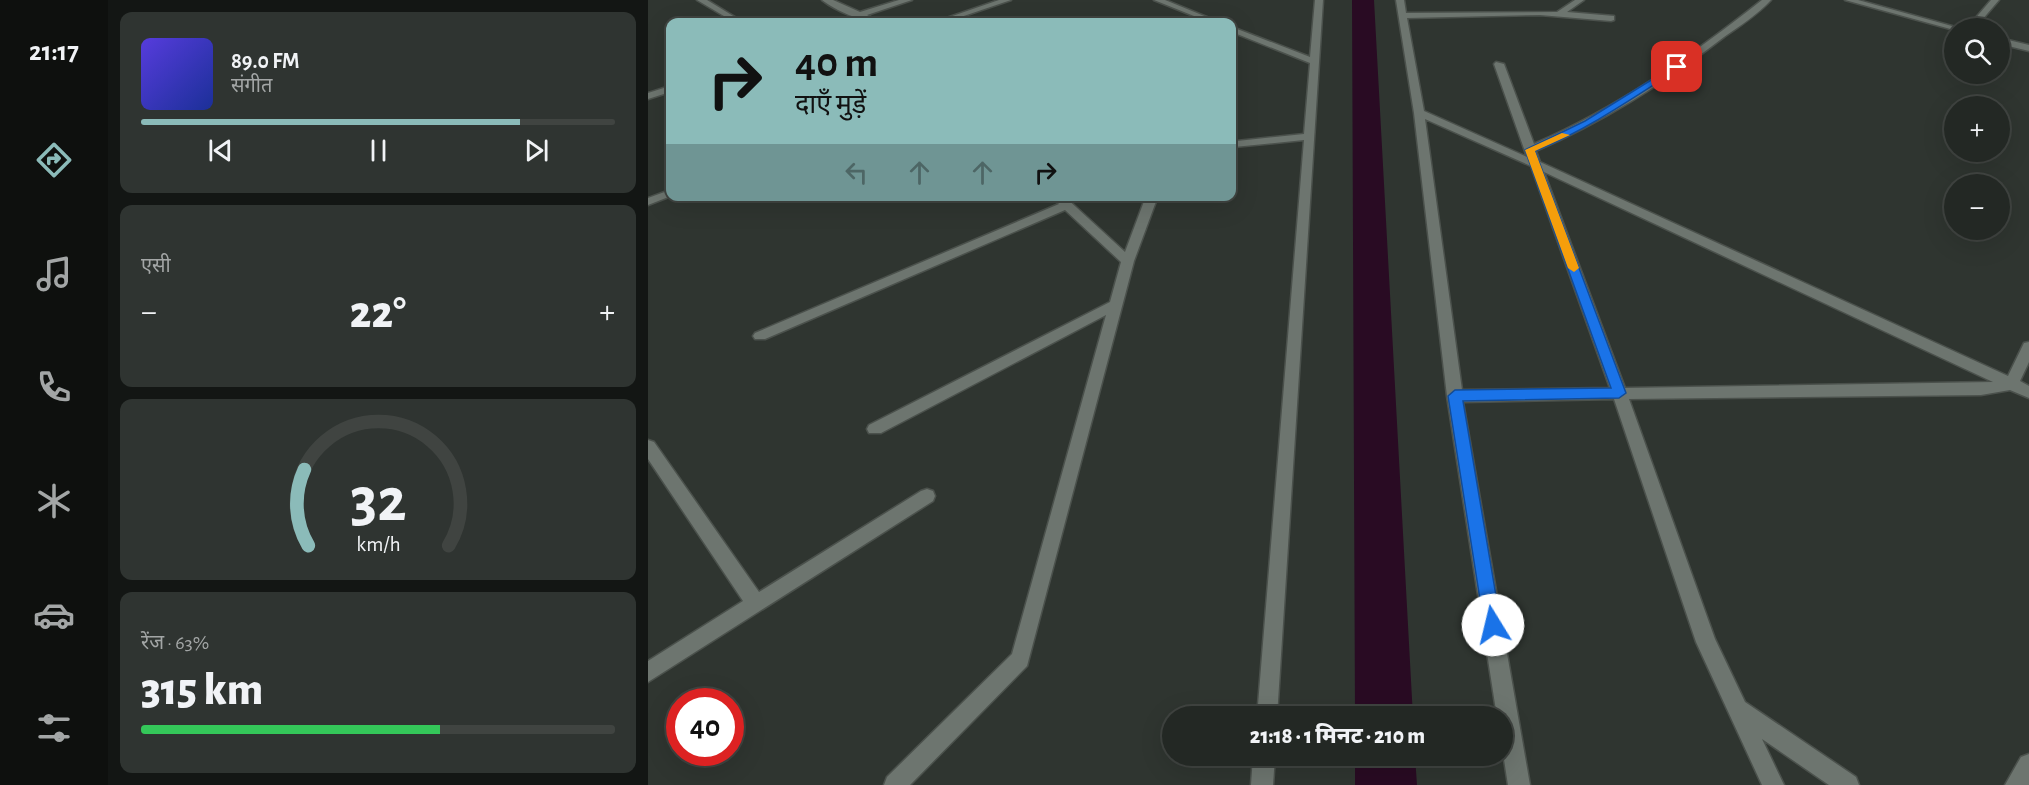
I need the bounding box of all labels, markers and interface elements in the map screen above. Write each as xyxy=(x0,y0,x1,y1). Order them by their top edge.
map controls xyxy=(1944,18,2010,240)
button: search xyxy=(1944,18,2010,84)
text: 21:17 xyxy=(29,38,79,65)
pin xyxy=(1651,41,1702,92)
icon: right xyxy=(696,42,774,120)
text: 40 m xyxy=(795,42,878,84)
text: 89.0 FM xyxy=(231,50,300,72)
icon: arrive xyxy=(1660,50,1693,83)
text: संगीत xyxy=(231,76,272,96)
text: दाएँ मुड़ें xyxy=(795,91,866,118)
button: + xyxy=(1944,96,2010,162)
icon: previous xyxy=(204,134,237,167)
icon: pause xyxy=(362,134,395,167)
icon: next xyxy=(520,134,553,167)
icon: directions xyxy=(33,139,75,181)
icon: left xyxy=(840,156,873,189)
icon: ahead xyxy=(903,156,936,189)
icon: ahead xyxy=(966,156,999,189)
icon: right xyxy=(1029,156,1062,189)
button: − xyxy=(1944,174,2010,240)
icon: music xyxy=(33,253,75,295)
text: एसी xyxy=(141,256,171,276)
text: 22° xyxy=(350,291,406,336)
text: − xyxy=(141,296,157,329)
text: + xyxy=(599,296,615,329)
icon: phone xyxy=(33,366,75,408)
text: 32 xyxy=(350,470,406,532)
icon: climate xyxy=(33,480,75,522)
text: km/h xyxy=(356,535,400,556)
position arrow xyxy=(1461,593,1525,657)
icon: car xyxy=(33,594,75,636)
text: रेंज · 63% xyxy=(141,633,209,653)
text: 315 km xyxy=(141,668,263,713)
speed limit sign: 40 xyxy=(666,688,744,766)
icon: filters xyxy=(33,707,75,749)
text: 21:18 · 1 मिनट · 210 m xyxy=(1250,725,1425,747)

